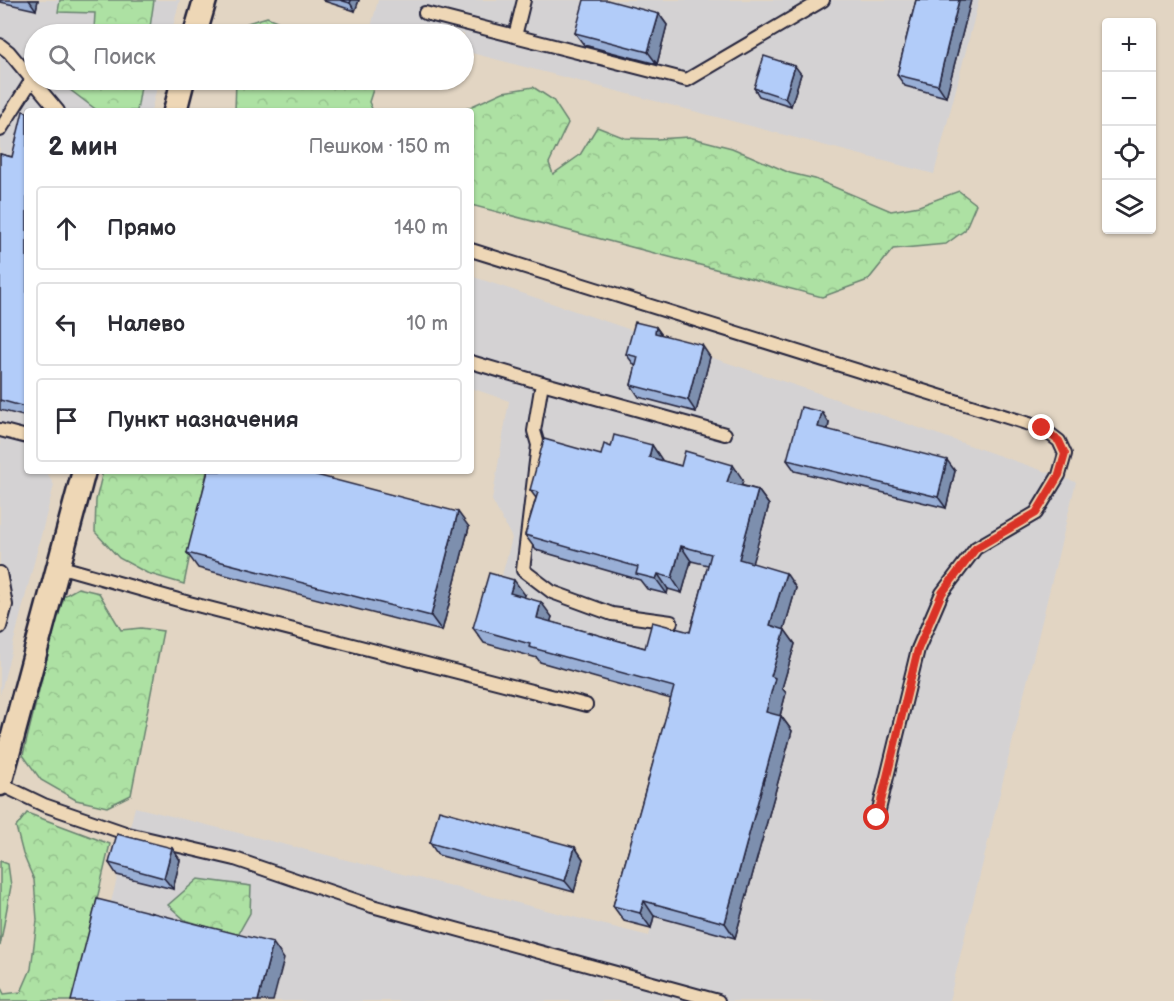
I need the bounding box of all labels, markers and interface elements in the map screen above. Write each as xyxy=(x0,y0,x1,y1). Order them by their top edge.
map controls xyxy=(1102,18,1156,234)
button: + xyxy=(1102,18,1156,72)
search box xyxy=(24,24,474,90)
icon: search xyxy=(45,41,78,74)
text: Поиск xyxy=(93,44,156,71)
button: − xyxy=(1102,72,1156,126)
button: locate xyxy=(1102,126,1156,180)
text: 2 мин xyxy=(48,132,118,163)
text: Пешком · 150 m xyxy=(309,135,450,159)
button: layers xyxy=(1102,180,1156,234)
icon: ahead xyxy=(50,212,83,245)
text: Прямо xyxy=(107,215,176,242)
text: 140 m xyxy=(394,216,448,240)
icon: left xyxy=(50,308,83,341)
text: Налево xyxy=(107,311,185,338)
text: 10 m xyxy=(407,312,448,336)
icon: arrive xyxy=(50,404,83,437)
text: Пункт назначения xyxy=(107,407,299,434)
route end xyxy=(1028,414,1054,440)
route start xyxy=(863,804,889,830)

